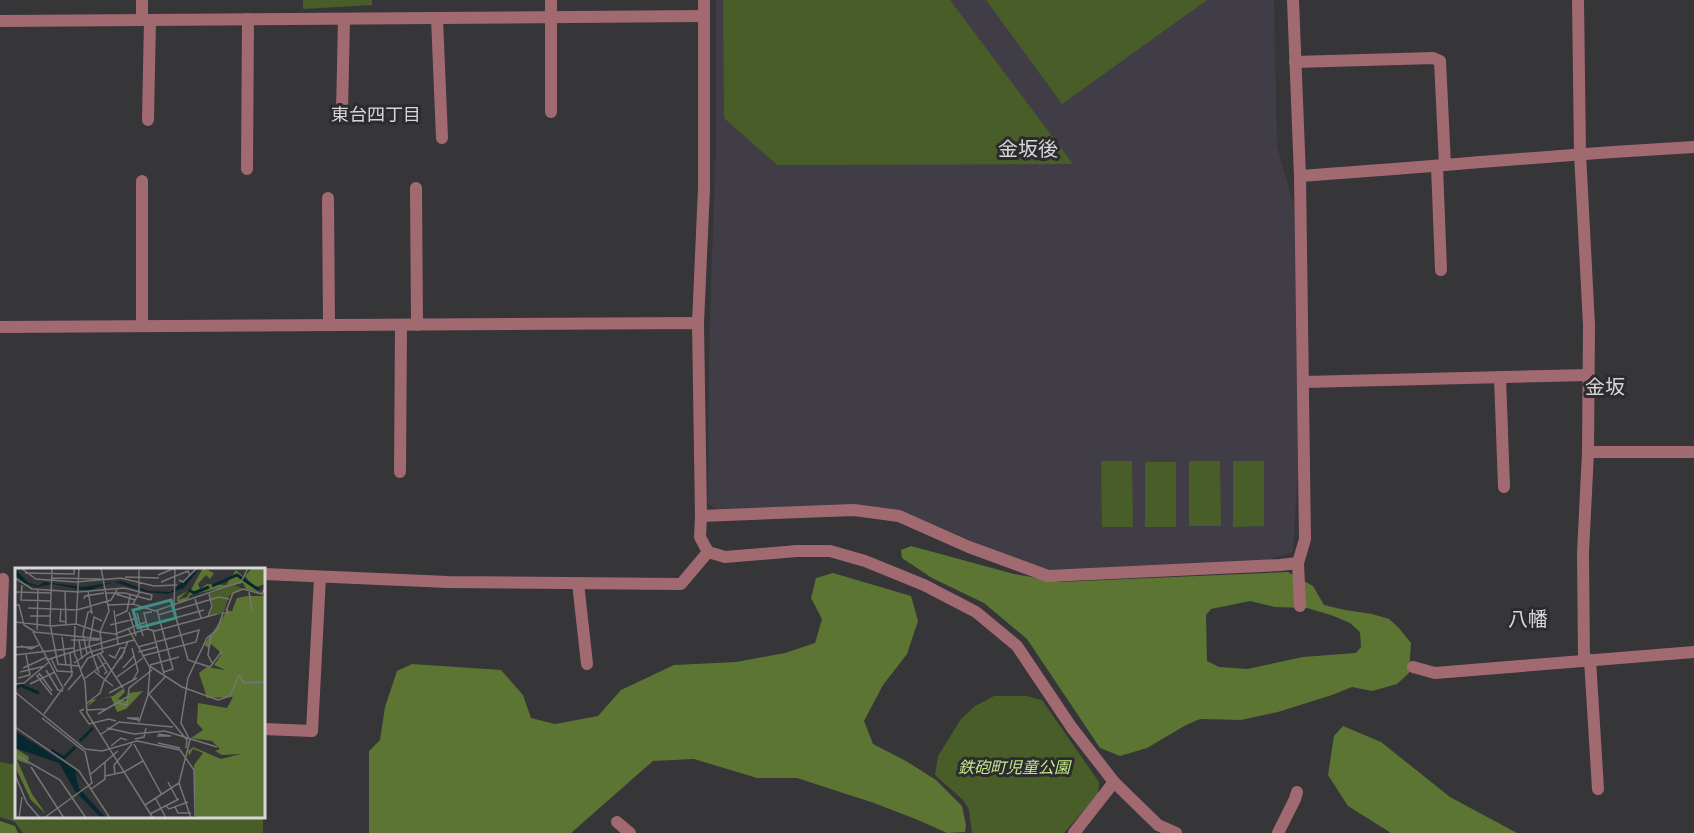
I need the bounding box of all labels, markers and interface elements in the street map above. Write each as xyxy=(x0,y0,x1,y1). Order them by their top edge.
district label: 東台四丁目 xyxy=(331,100,421,127)
district label: 金坂後 xyxy=(998,132,1058,162)
district label: 金坂 xyxy=(1585,370,1625,400)
inset map xyxy=(15,568,266,818)
district label: 八幡 xyxy=(1508,602,1548,632)
park label: 鉄砲町児童公園 xyxy=(958,754,1072,778)

